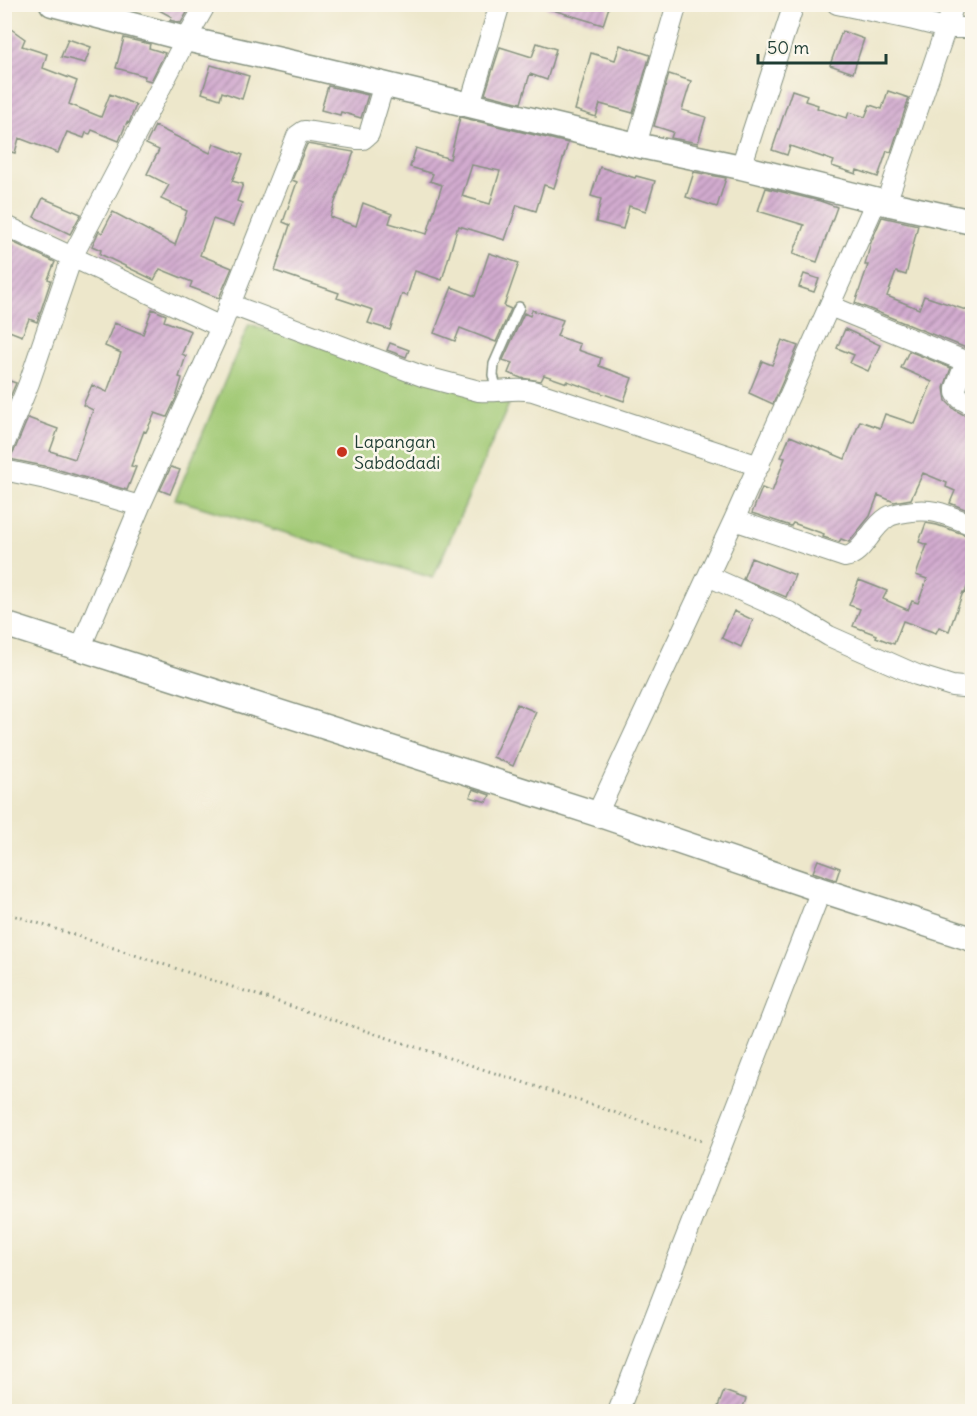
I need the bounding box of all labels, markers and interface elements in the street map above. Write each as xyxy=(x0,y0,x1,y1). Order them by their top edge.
scale bar xyxy=(758,27,886,65)
text: 50 m xyxy=(767,36,809,59)
place label: Lapangan Sabdodadi xyxy=(354,430,440,474)
marker: Lapangan Sabdodadi xyxy=(335,445,349,459)

